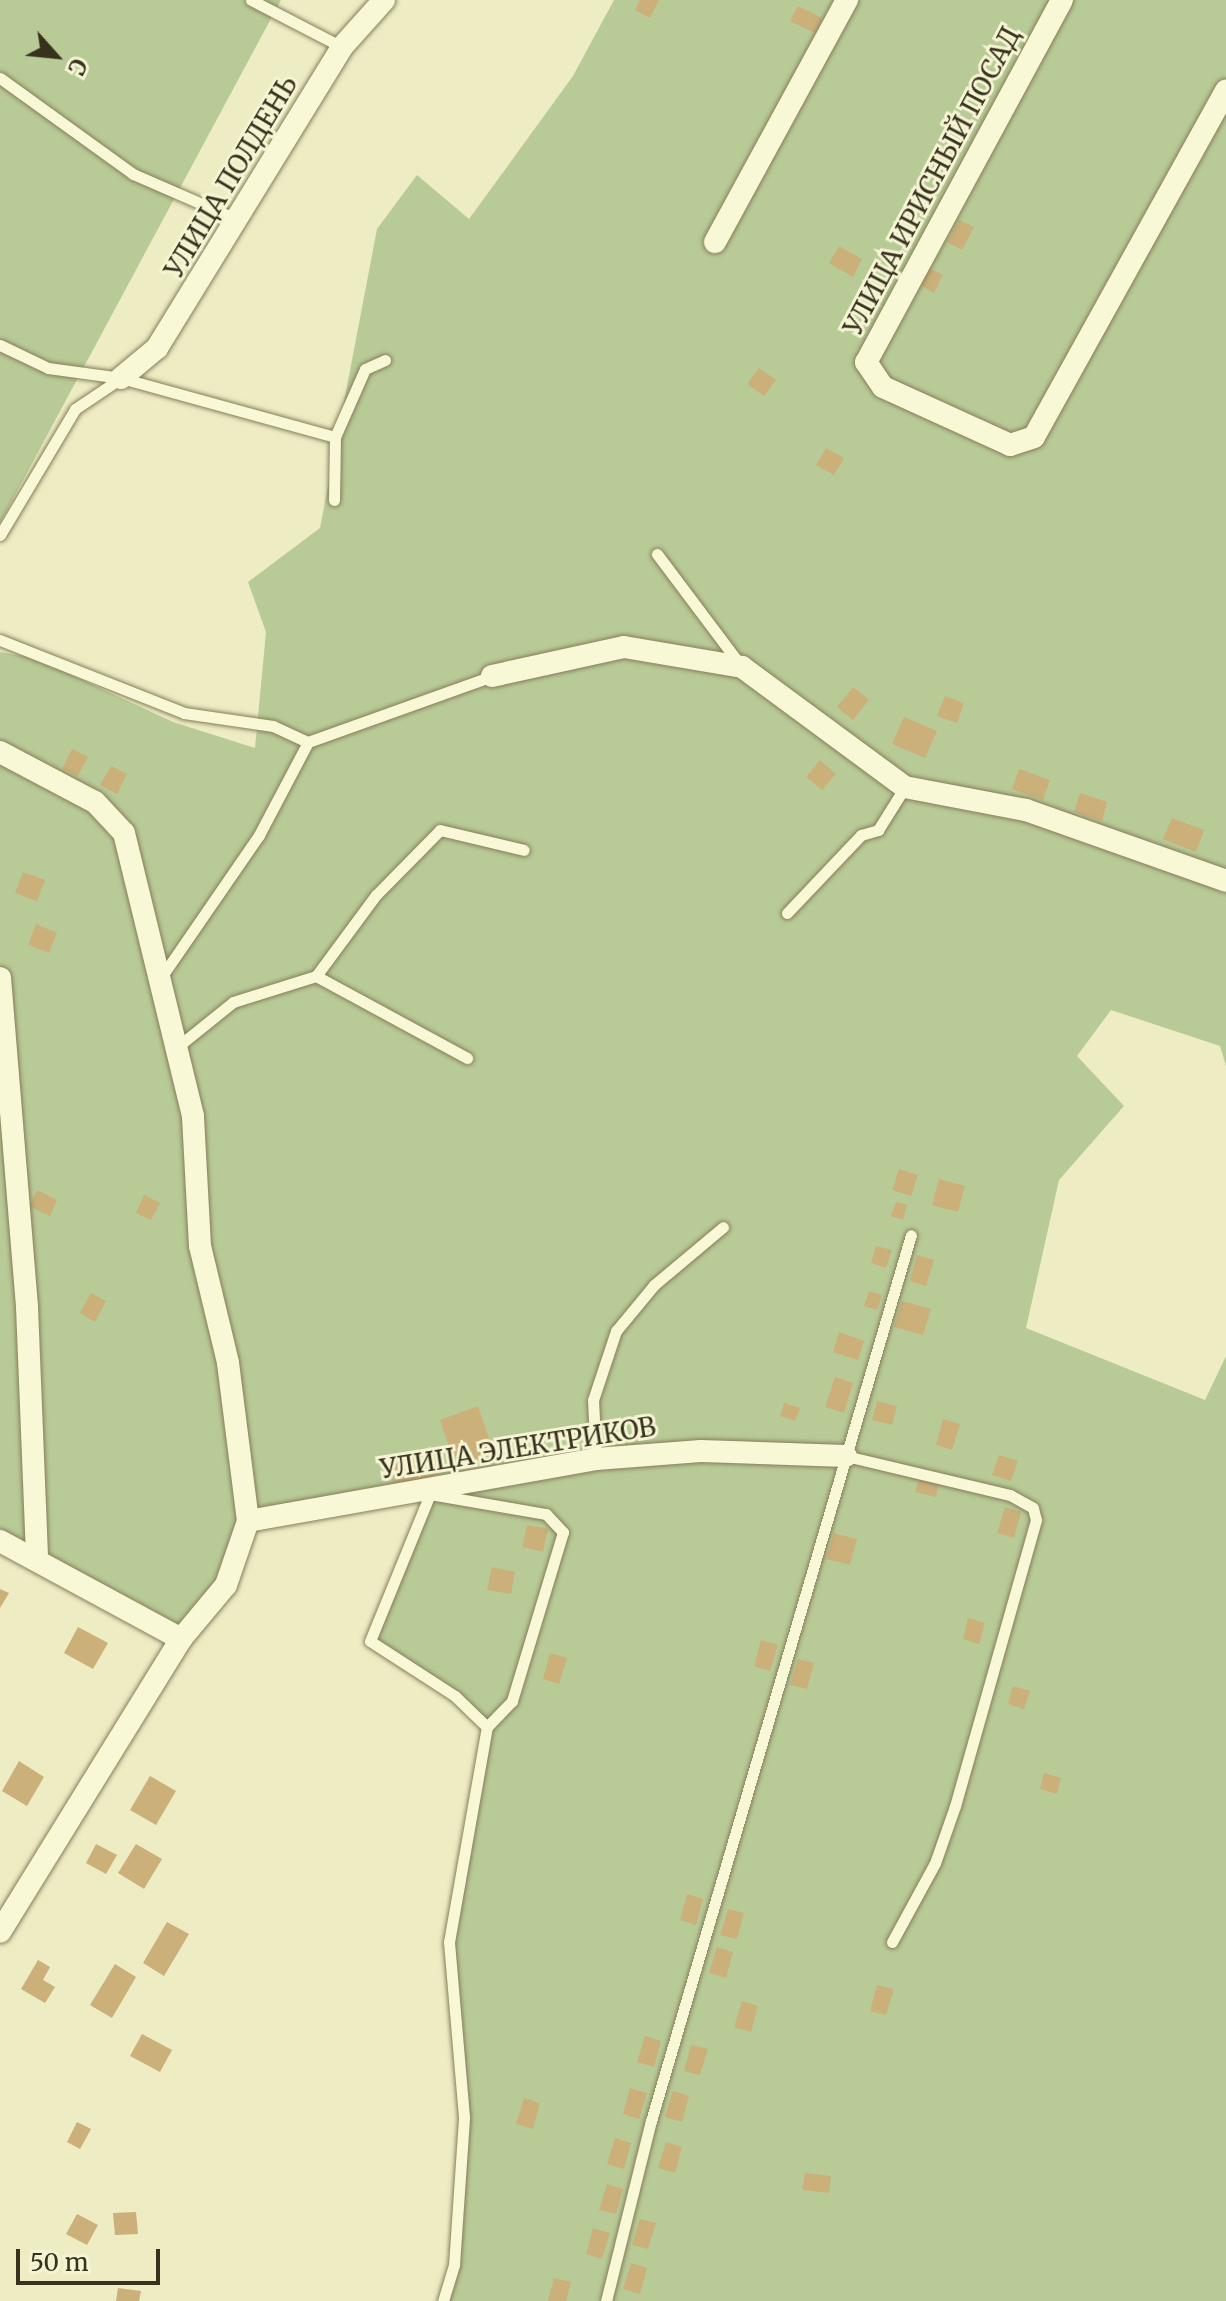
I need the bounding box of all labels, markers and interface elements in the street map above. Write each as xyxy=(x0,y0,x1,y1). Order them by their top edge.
north arrow xyxy=(16,16,96,96)
street label: УЛИЦА ИРИСНЫЙ ПОСАД xyxy=(837,22,1027,340)
text: С xyxy=(62,54,93,80)
street label: УЛИЦА ПОЛДЕНЬ xyxy=(158,70,304,284)
street label: УЛИЦА ЭЛЕКТРИКОВ xyxy=(378,1411,658,1485)
scale bar xyxy=(20,2233,164,2283)
text: 50 m xyxy=(30,2247,89,2278)

